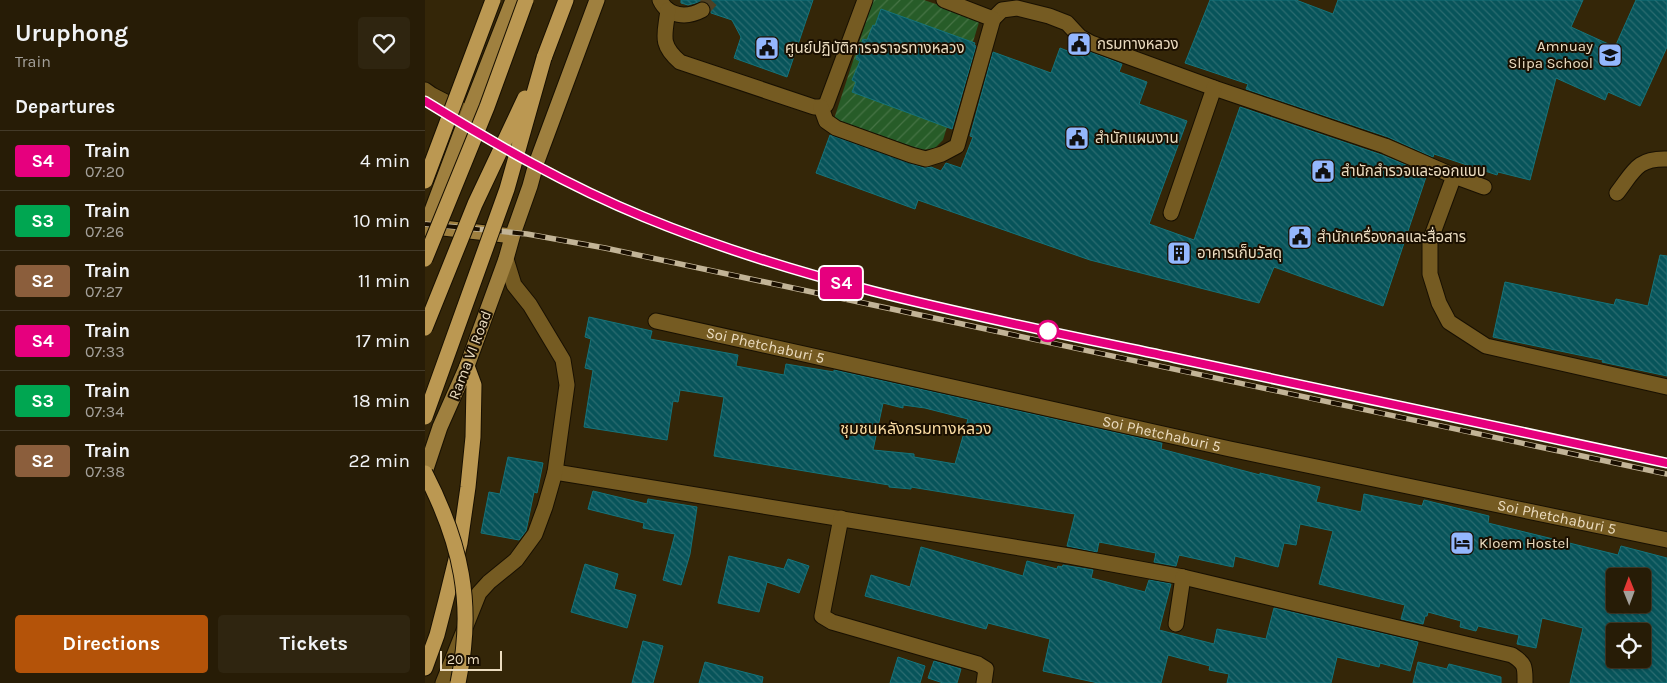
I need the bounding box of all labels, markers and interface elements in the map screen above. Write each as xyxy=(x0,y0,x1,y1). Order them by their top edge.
button: heart xyxy=(358,17,410,69)
text: Uruphong xyxy=(15,19,128,47)
public building icon: กรมทางหลวง xyxy=(1066,31,1092,57)
public building icon: ศูนย์ปฏิบัติการจราจรทางหลวง xyxy=(754,35,780,61)
place label: กรมทางหลวง xyxy=(1097,35,1179,53)
place label: Amnuay Slipa School xyxy=(1508,37,1593,72)
place label: ศูนย์ปฏิบัติการจราจรทางหลวง xyxy=(785,39,964,57)
school or university icon: Amnuay Slipa School xyxy=(1597,42,1623,68)
text: Train xyxy=(15,52,51,71)
text: Departures xyxy=(15,96,115,118)
public building icon: สำนักแผนงาน xyxy=(1064,125,1090,151)
place label: สำนักแผนงาน xyxy=(1095,129,1179,147)
text: Train xyxy=(85,140,130,162)
text: S4 xyxy=(31,150,54,172)
text: 4 min xyxy=(360,150,410,172)
public building icon: สำนักสำรวจและออกแบบ xyxy=(1310,158,1336,184)
text: 07:20 xyxy=(85,162,124,181)
place label: สำนักสำรวจและออกแบบ xyxy=(1341,162,1486,180)
text: Train xyxy=(85,200,130,222)
text: S3 xyxy=(31,210,54,232)
text: 10 min xyxy=(353,210,410,232)
text: 07:26 xyxy=(85,222,124,241)
public building icon: สำนักเครื่องกลและสื่อสาร xyxy=(1287,224,1313,250)
place label: สำนักเครื่องกลและสื่อสาร xyxy=(1317,226,1466,246)
building icon: อาคารเก็บวัสดุ xyxy=(1166,240,1192,266)
place label: อาคารเก็บวัสดุ xyxy=(1197,244,1282,262)
text: Train xyxy=(85,260,130,282)
line badge: S4 xyxy=(819,267,863,299)
text: S2 xyxy=(31,270,54,292)
text: 11 min xyxy=(358,270,410,292)
text: S4 xyxy=(830,272,852,294)
text: 07:27 xyxy=(85,282,122,301)
street label: Rama VI Road xyxy=(445,308,495,402)
text: Train xyxy=(85,320,130,342)
unlabelled marker xyxy=(1037,320,1059,342)
street label: Soi Phetchaburi 5 xyxy=(704,323,826,367)
text: S4 xyxy=(31,330,54,352)
text: 17 min xyxy=(355,330,410,352)
text: 07:33 xyxy=(85,342,125,361)
text: Train xyxy=(85,380,130,402)
text: S3 xyxy=(31,390,54,412)
text: 18 min xyxy=(353,390,410,412)
text: 07:34 xyxy=(85,402,124,421)
street label: Soi Phetchaburi 5 xyxy=(1101,412,1223,456)
district label: ชุมชนหลังกรมทางหลวง xyxy=(840,419,992,438)
text: Train xyxy=(85,440,130,462)
text: S2 xyxy=(31,450,54,472)
text: 22 min xyxy=(349,450,410,472)
text: 07:38 xyxy=(85,462,125,481)
street label: Soi Phetchaburi 5 xyxy=(1496,496,1618,538)
hotel icon: Kloem Hostel xyxy=(1449,530,1475,556)
place label: Kloem Hostel xyxy=(1479,534,1569,552)
north arrow xyxy=(1606,568,1651,612)
map controls xyxy=(1606,568,1651,668)
button: Directions xyxy=(15,615,208,673)
button: Tickets xyxy=(218,615,410,673)
button: locate xyxy=(1606,623,1651,668)
scale bar xyxy=(440,648,503,671)
text: 20 m xyxy=(447,651,480,668)

